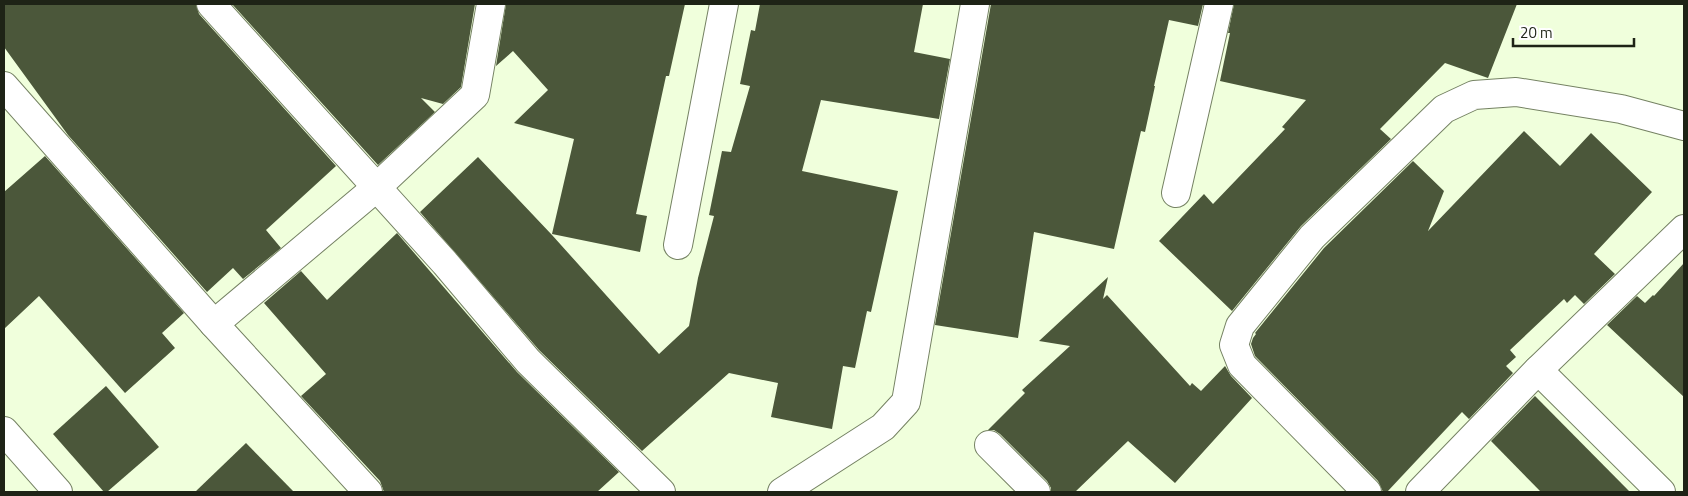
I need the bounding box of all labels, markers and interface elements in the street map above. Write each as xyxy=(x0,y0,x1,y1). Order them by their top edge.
scale bar xyxy=(1513,15,1634,47)
text: 20 m xyxy=(1520,21,1553,44)

